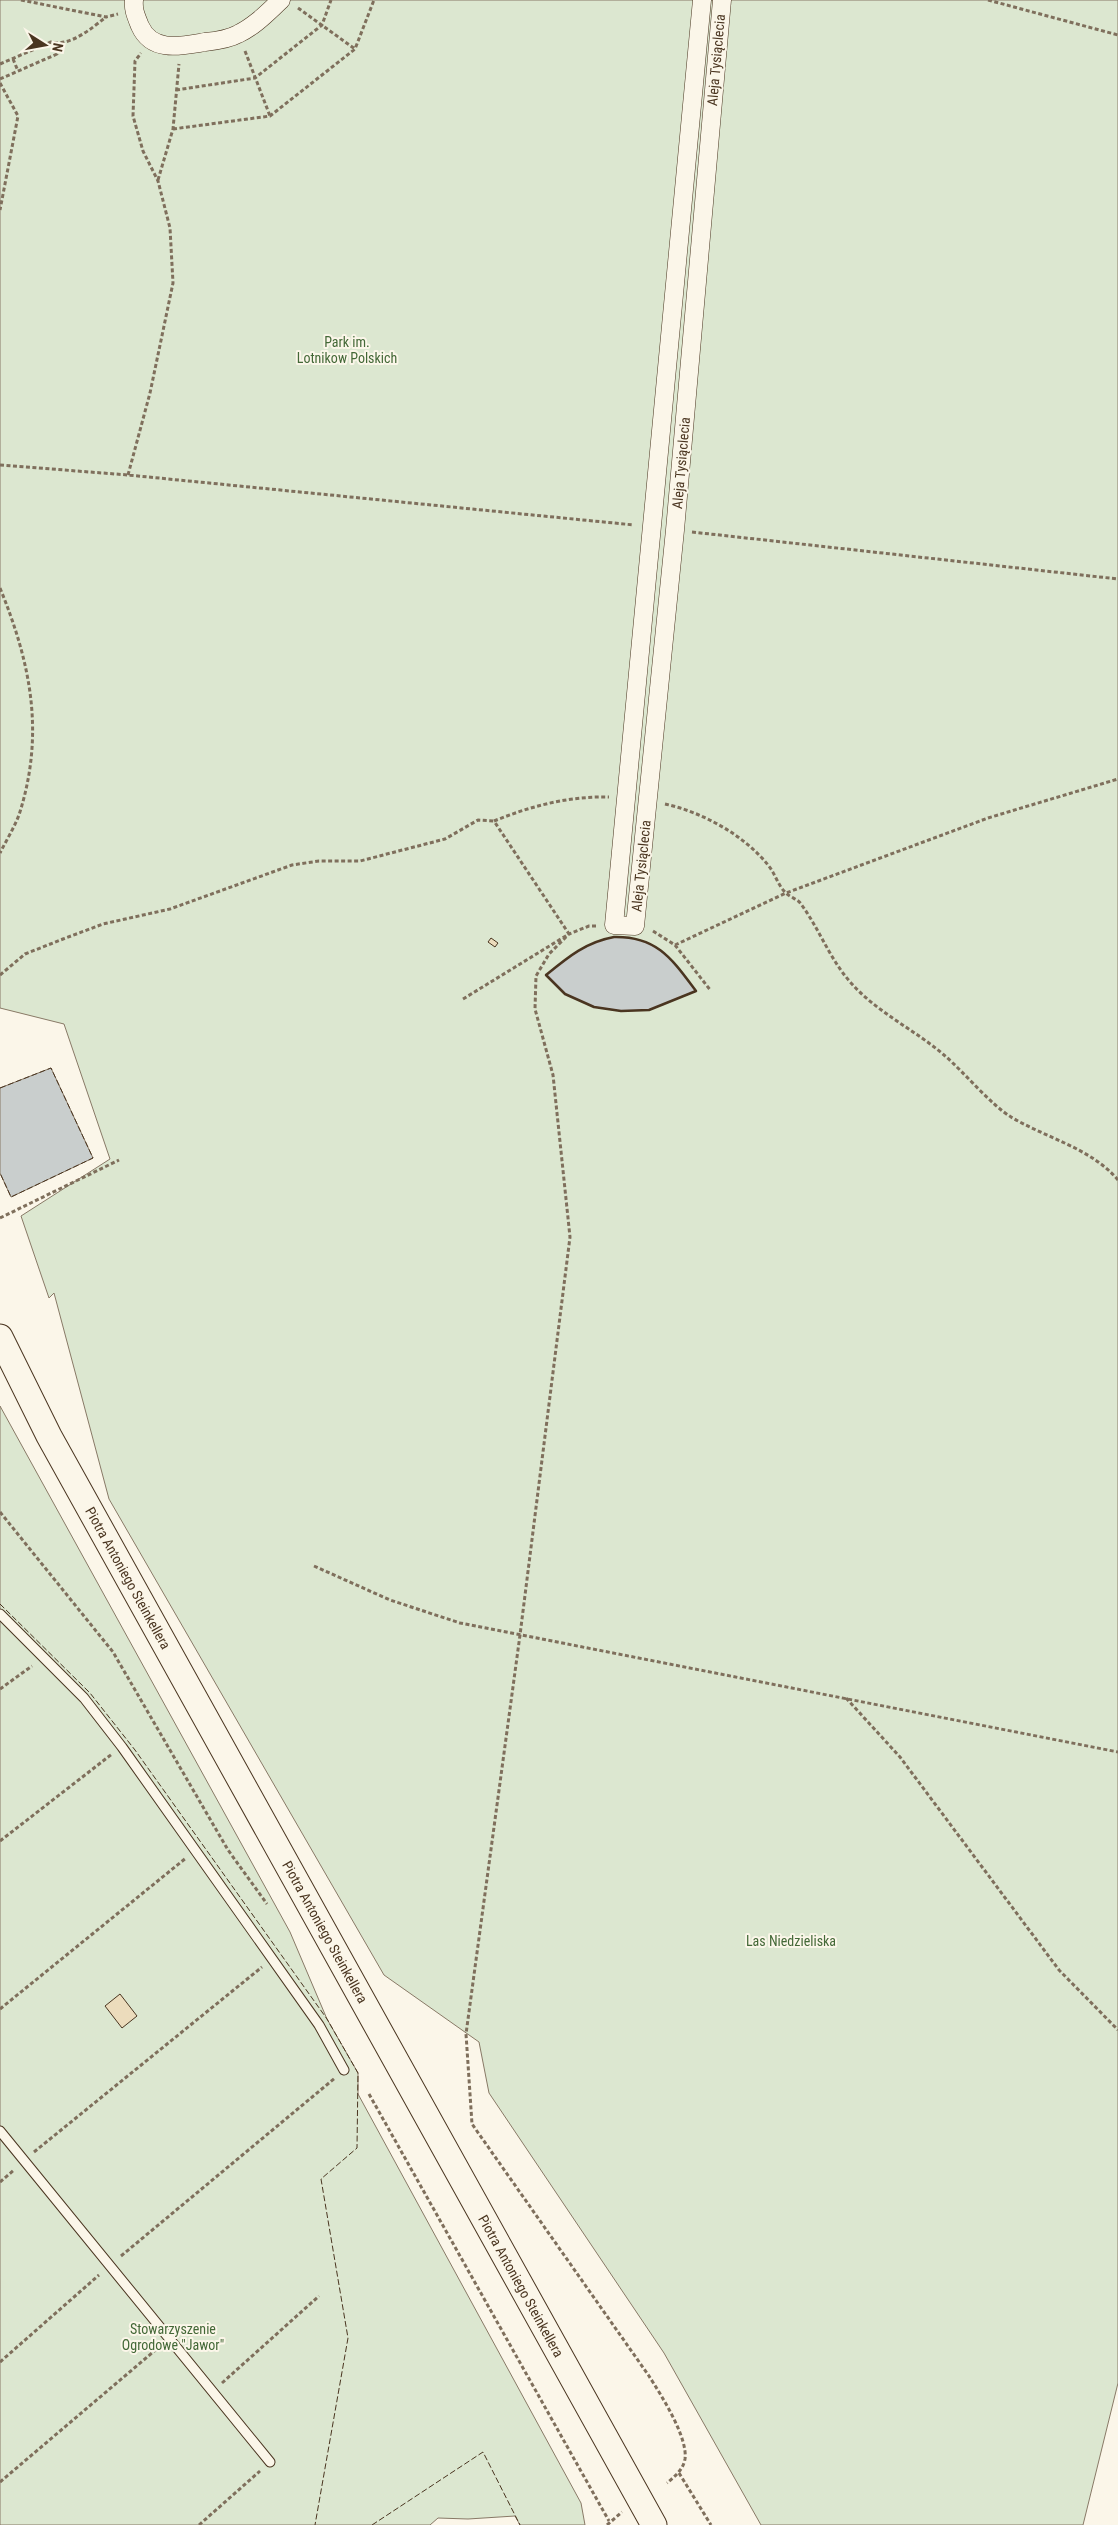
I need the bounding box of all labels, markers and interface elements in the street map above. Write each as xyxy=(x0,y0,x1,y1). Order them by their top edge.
street label: Aleja Tysiąclecia xyxy=(704,13,728,107)
north arrow xyxy=(20,20,70,70)
text: N xyxy=(49,42,66,53)
park label: Park im. Lotnikow Polskich xyxy=(297,334,397,366)
street label: Aleja Tysiąclecia xyxy=(669,416,693,510)
street label: Aleja Tysiąclecia xyxy=(628,819,654,913)
street label: Piotra Antoniego Steinkellera xyxy=(82,1504,174,1652)
street label: Piotra Antoniego Steinkellera xyxy=(279,1858,371,2006)
park label: Las Niedzieliska xyxy=(746,1933,836,1949)
street label: Piotra Antoniego Steinkellera xyxy=(475,2212,567,2360)
park label: Stowarzyszenie Ogrodowe "Jawor" xyxy=(122,2321,224,2353)

